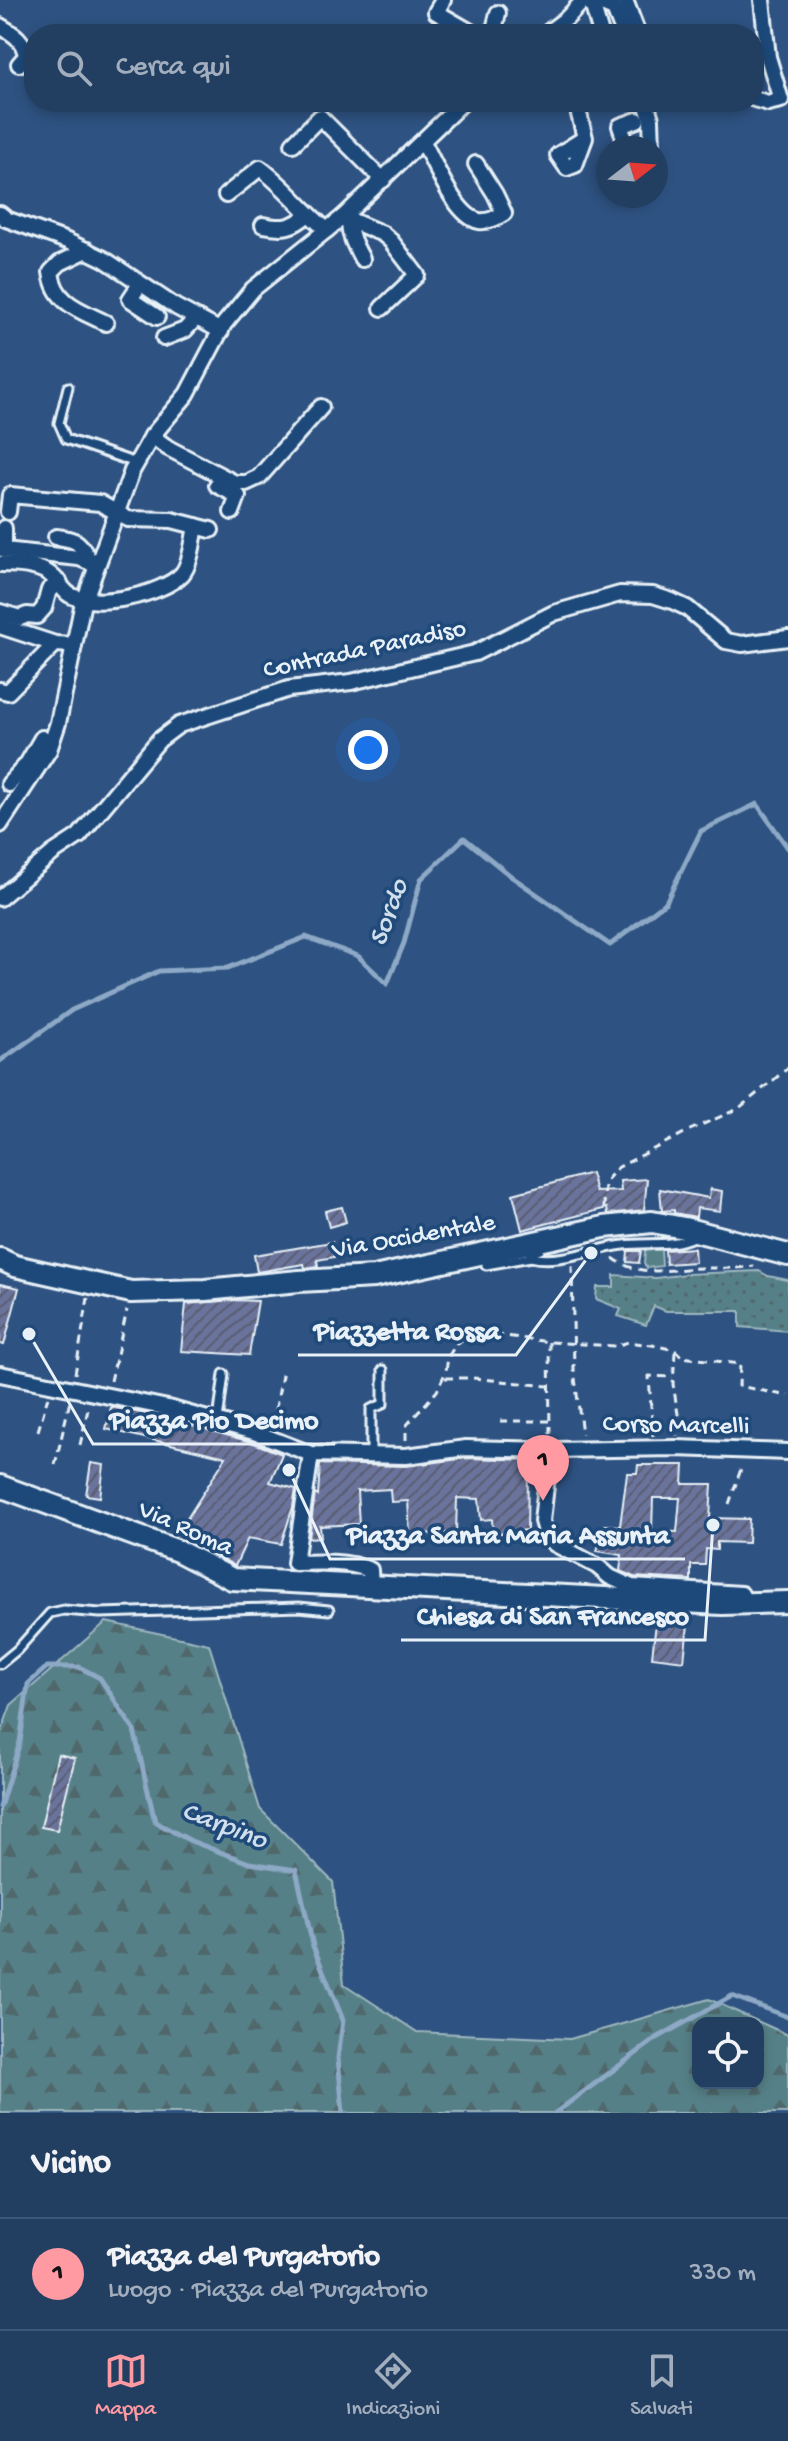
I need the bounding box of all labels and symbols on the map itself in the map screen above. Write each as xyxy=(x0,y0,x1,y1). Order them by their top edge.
north arrow xyxy=(596,136,668,208)
street label: Contrada Paradiso xyxy=(261,614,469,688)
your location xyxy=(348,730,388,770)
water label: Sordo xyxy=(363,874,418,951)
street label: Via Occidentale xyxy=(329,1208,498,1268)
callout: Piazzetta Rossa xyxy=(298,1303,516,1355)
text: Piazzetta Rossa xyxy=(312,1317,502,1350)
callout: Piazza Pio Decimo xyxy=(93,1392,335,1444)
text: Piazza Pio Decimo xyxy=(107,1406,319,1439)
street label: Corso Marcelli xyxy=(602,1410,750,1444)
pin: 1 xyxy=(517,1435,569,1501)
street label: Via Roma xyxy=(132,1495,239,1565)
callout: Piazza Santa Maria Assunta xyxy=(330,1507,685,1559)
text: Piazza Santa Maria Assunta xyxy=(344,1521,671,1554)
callout: Chiesa di San Francesco xyxy=(401,1588,705,1640)
text: Chiesa di San Francesco xyxy=(417,1602,690,1635)
water label: Carpino xyxy=(177,1796,273,1859)

